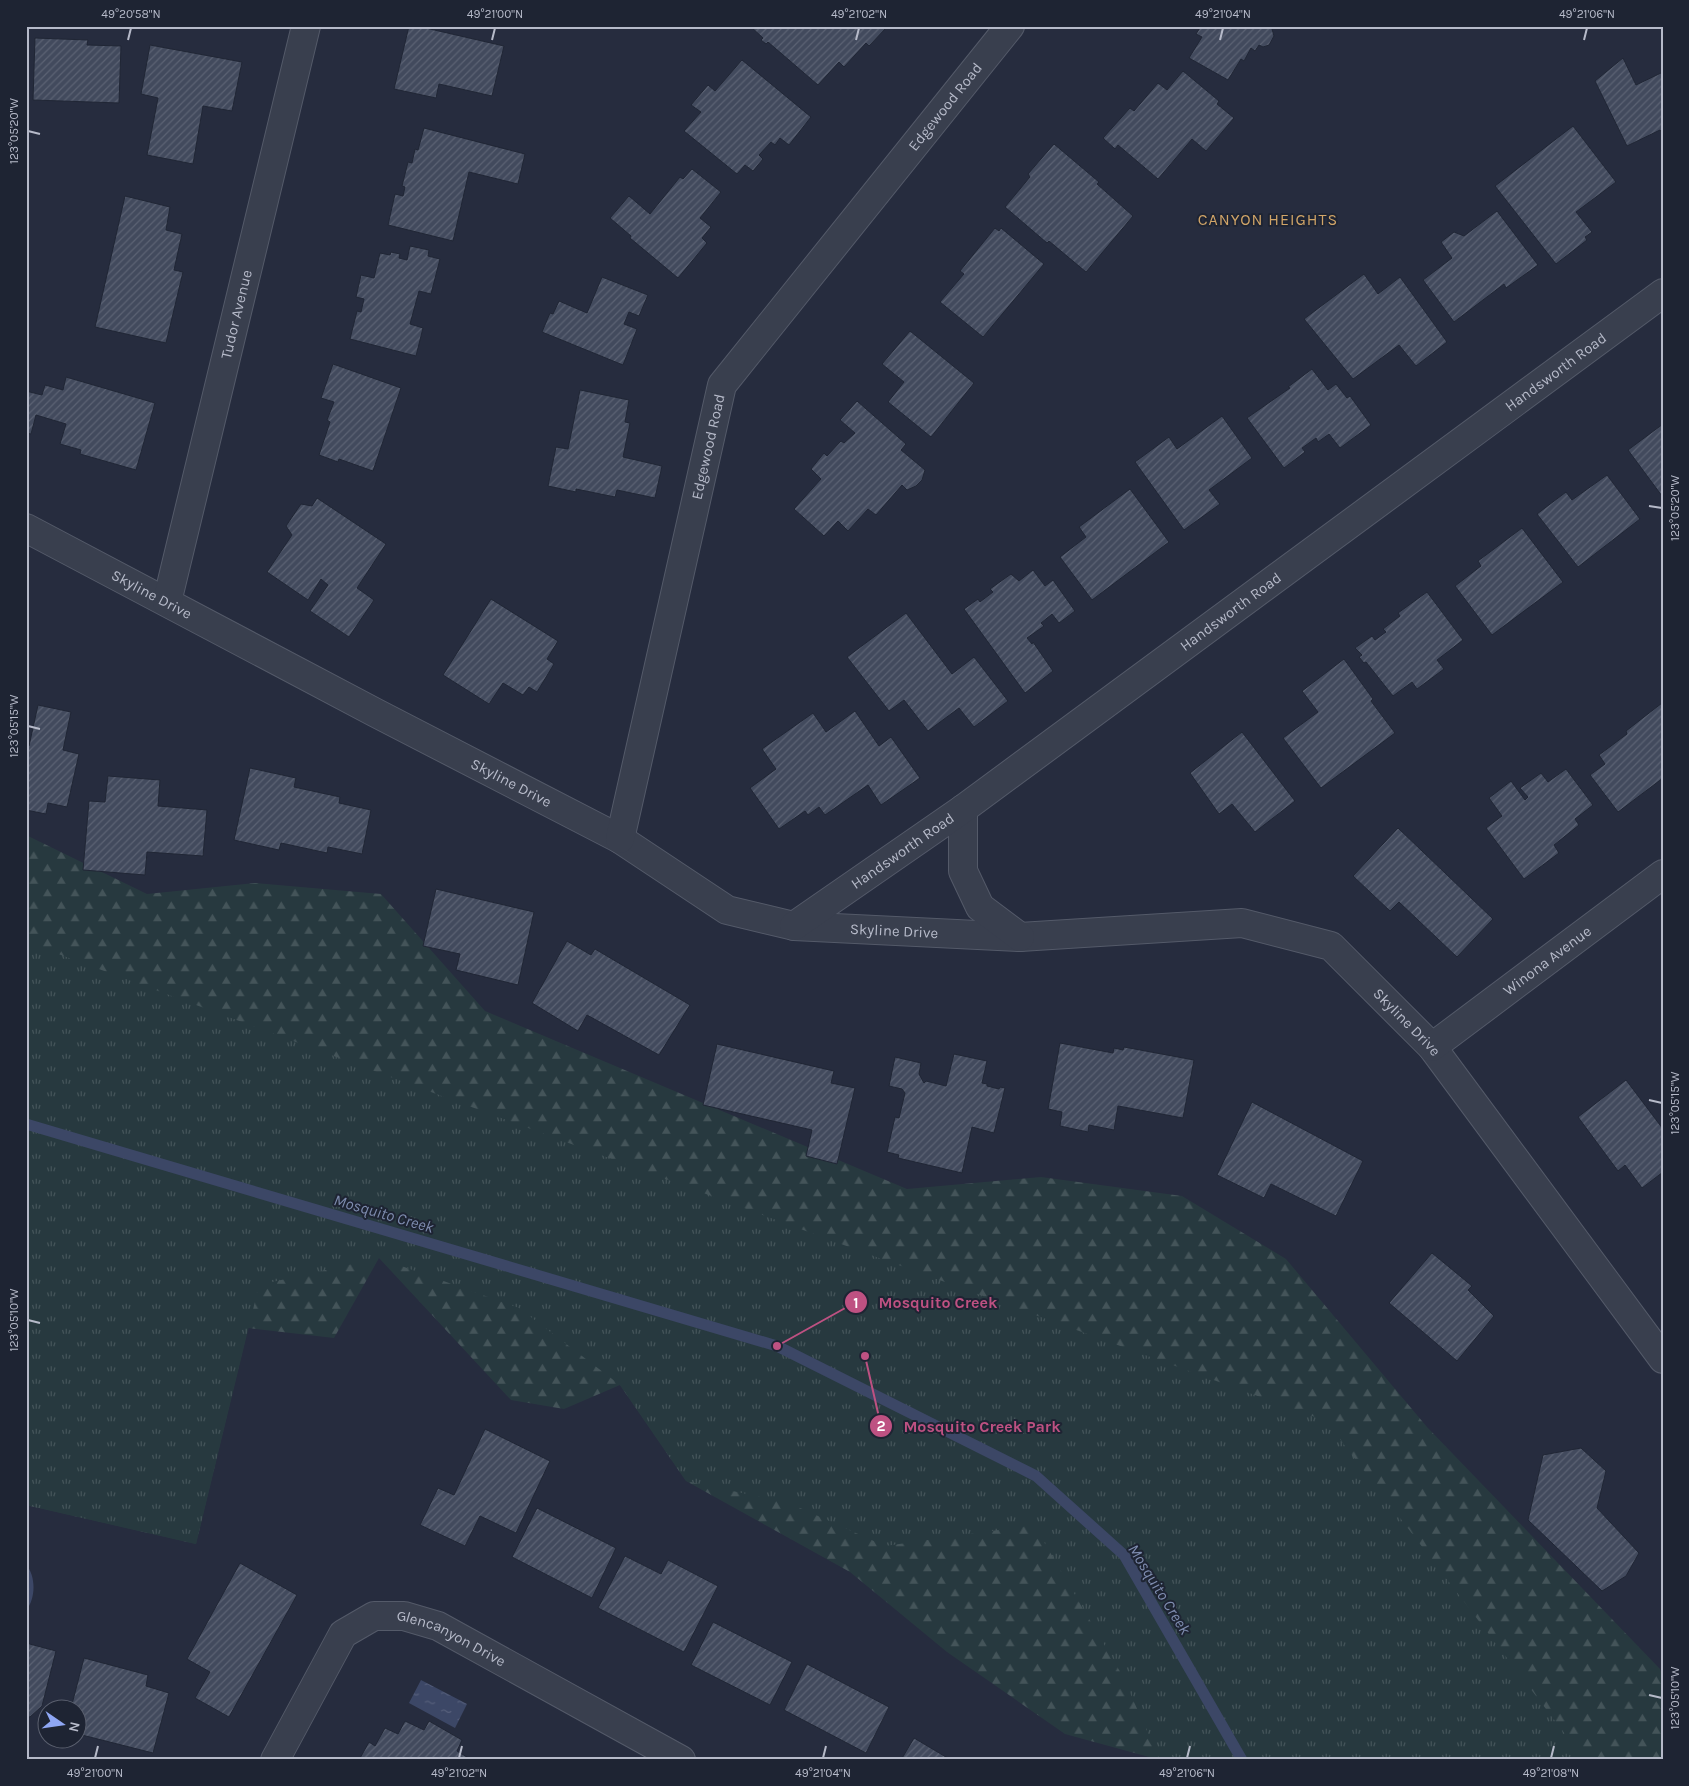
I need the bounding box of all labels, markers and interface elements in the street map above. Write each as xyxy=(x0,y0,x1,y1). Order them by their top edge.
text: 49°20'58"N xyxy=(101,7,161,21)
text: 49°21'00"N xyxy=(467,7,523,21)
text: 49°21'02"N xyxy=(831,7,887,21)
text: 49°21'04"N xyxy=(1195,7,1251,21)
text: 49°21'06"N xyxy=(1559,7,1615,21)
street label: Edgewood Road xyxy=(904,59,986,154)
text: 123°05'20"W xyxy=(7,98,21,164)
district label: CANYON HEIGHTS xyxy=(1198,210,1338,229)
street label: Tudor Avenue xyxy=(217,268,256,361)
street label: Handsworth Road xyxy=(1502,329,1610,415)
street label: Edgewood Road xyxy=(688,392,729,501)
text: 123°05'20"W xyxy=(1668,475,1682,541)
street label: Skyline Drive xyxy=(108,566,195,623)
street label: Handsworth Road xyxy=(1176,568,1285,655)
text: 123°05'15"W xyxy=(7,694,21,757)
street label: Skyline Drive xyxy=(468,755,555,811)
street label: Handsworth Road xyxy=(847,809,958,893)
street label: Skyline Drive xyxy=(850,920,939,942)
street label: Winona Avenue xyxy=(1500,922,1595,999)
street label: Skyline Drive xyxy=(1369,984,1445,1060)
text: 123°05'15"W xyxy=(1668,1071,1682,1134)
water label: Mosquito Creek xyxy=(332,1190,437,1237)
callout: Mosquito Creek xyxy=(843,1287,1007,1318)
text: 123°05'10"W xyxy=(7,1288,21,1352)
text: Mosquito Creek xyxy=(879,1293,998,1312)
text: 1 xyxy=(853,1294,859,1312)
callout: Mosquito Creek Park xyxy=(868,1411,1070,1442)
text: 2 xyxy=(876,1417,886,1435)
text: Mosquito Creek Park xyxy=(903,1417,1061,1436)
water label: Mosquito Creek xyxy=(1124,1541,1195,1639)
street label: Glencanyon Drive xyxy=(397,1607,509,1671)
text: 123°05'10"W xyxy=(1668,1666,1682,1730)
north arrow xyxy=(38,1698,88,1748)
text: N xyxy=(65,1720,84,1734)
text: 49°21'00"N xyxy=(67,1766,123,1780)
text: 49°21'02"N xyxy=(431,1766,487,1780)
text: 49°21'04"N xyxy=(795,1766,851,1780)
text: 49°21'06"N xyxy=(1159,1766,1215,1780)
text: 49°21'08"N xyxy=(1523,1766,1579,1780)

